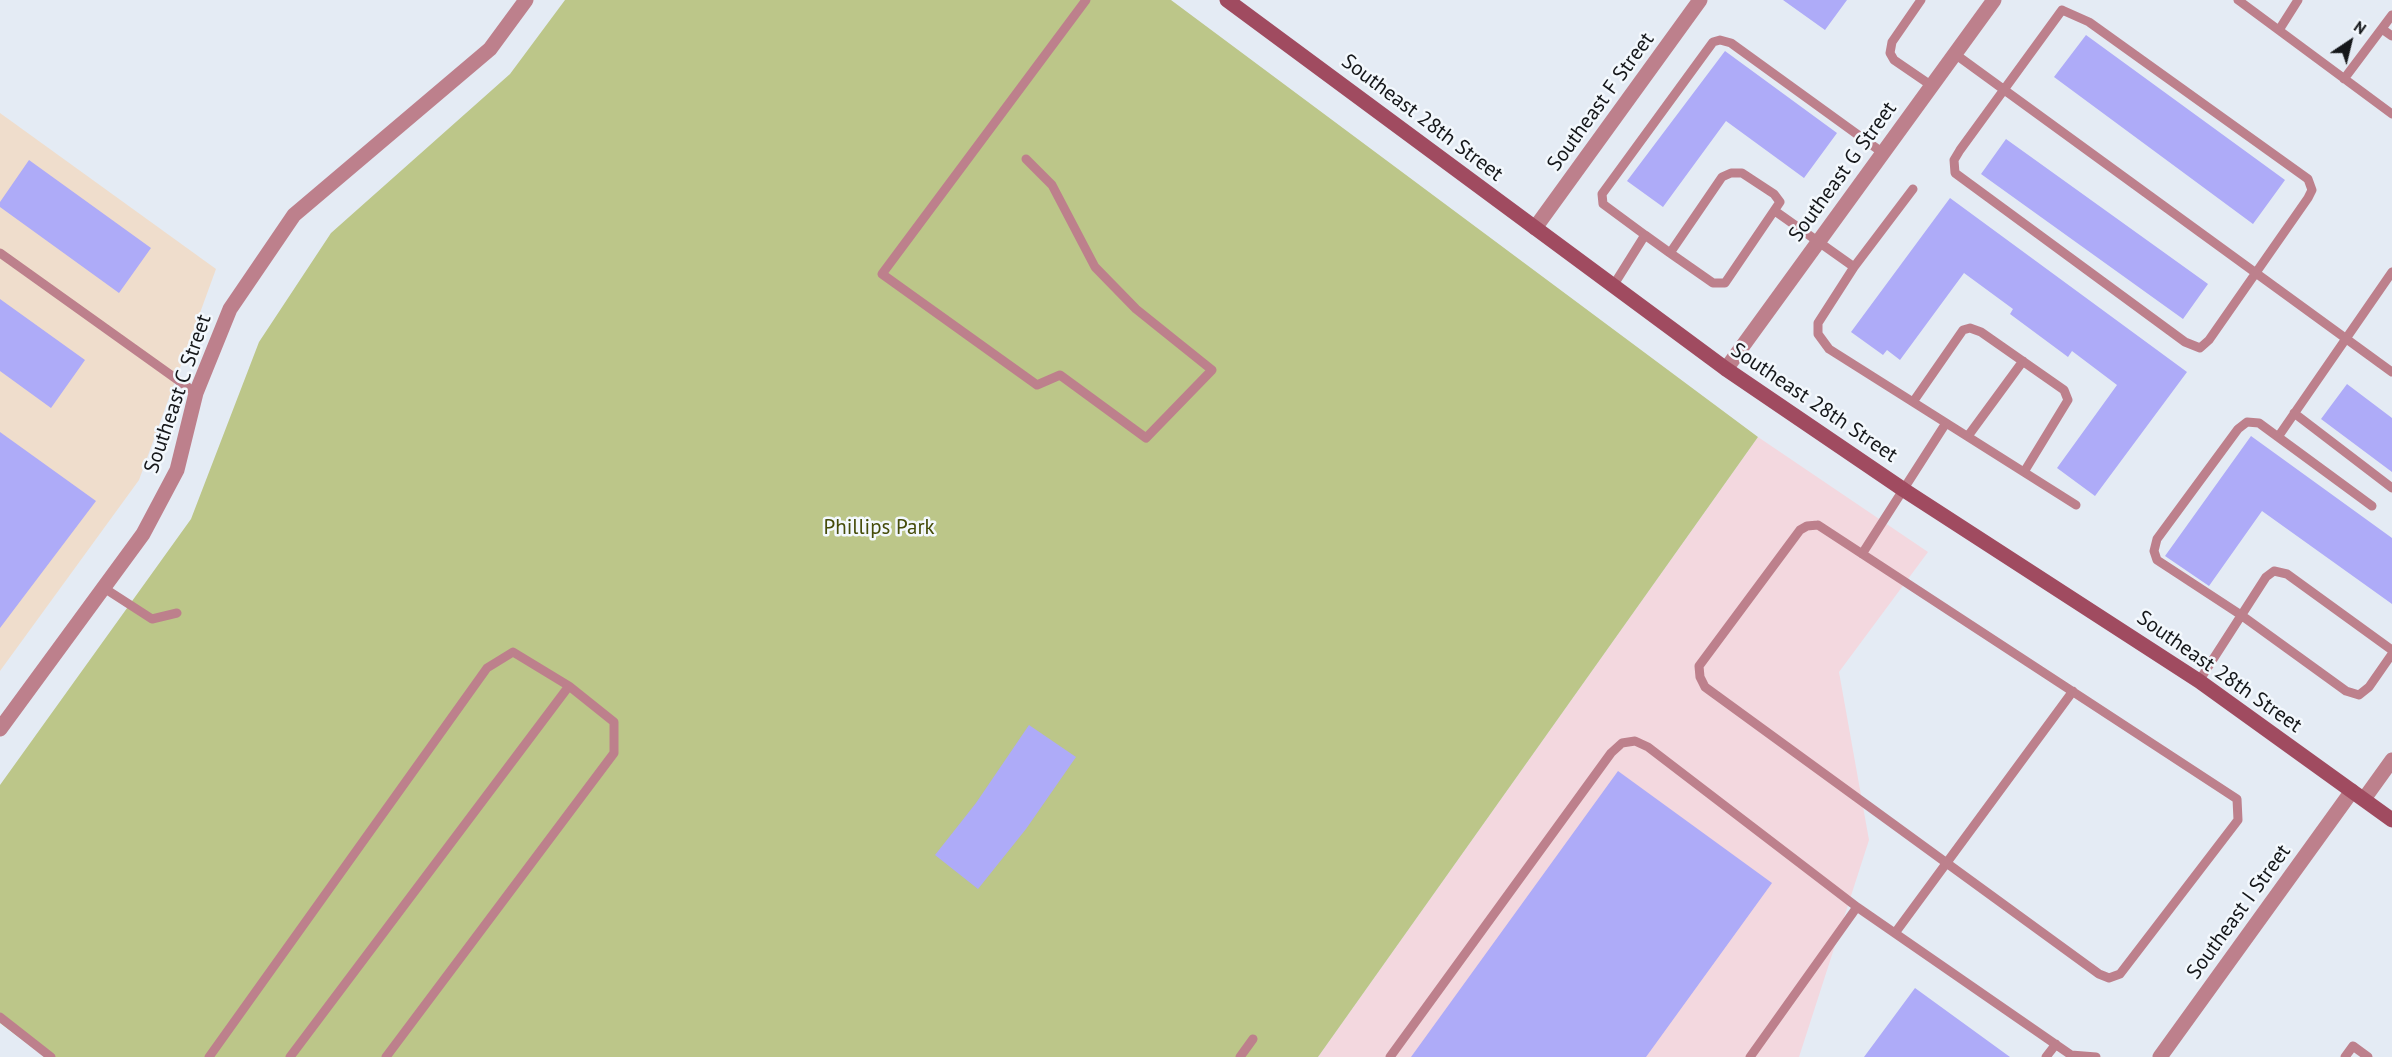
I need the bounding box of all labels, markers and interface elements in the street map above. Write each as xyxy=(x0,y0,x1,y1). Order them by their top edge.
north arrow xyxy=(2320,12,2380,72)
text: N xyxy=(2350,16,2370,38)
street label: Southeast F Street xyxy=(1542,28,1660,176)
street label: Southeast 28th Street xyxy=(1336,49,1508,187)
street label: Southeast G Street xyxy=(1784,97,1902,247)
street label: Southeast C Street xyxy=(139,311,217,477)
street label: Southeast 28th Street xyxy=(1726,338,1902,468)
park label: Phillips Park xyxy=(823,515,935,541)
street label: Southeast 28th Street xyxy=(2132,606,2306,738)
street label: Southeast I Street xyxy=(2182,840,2296,984)

